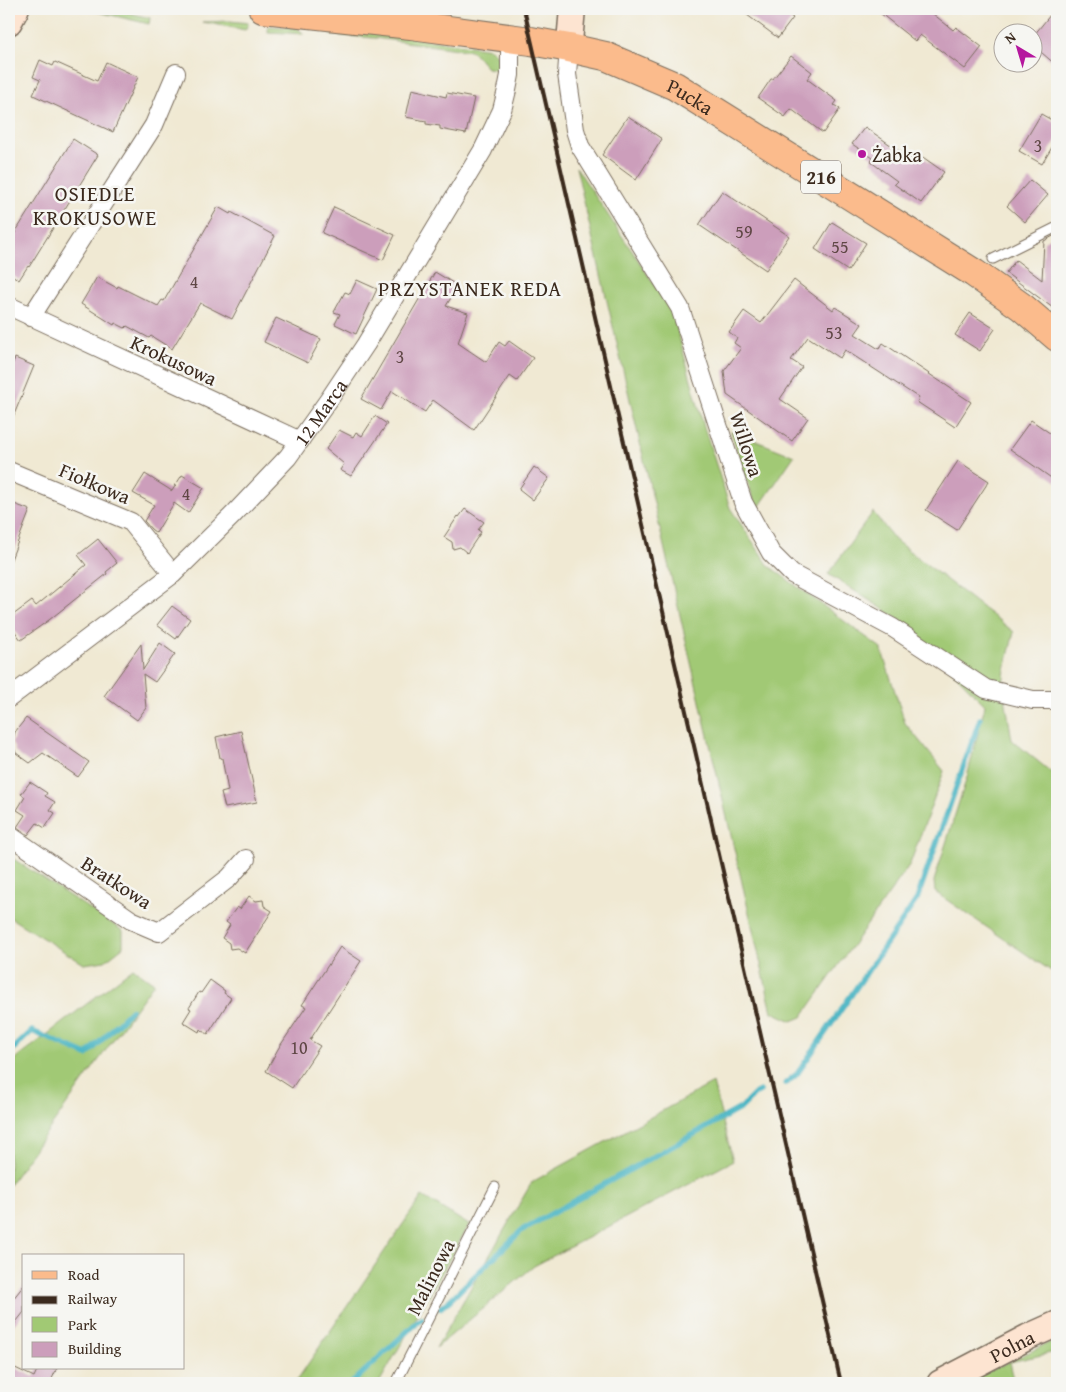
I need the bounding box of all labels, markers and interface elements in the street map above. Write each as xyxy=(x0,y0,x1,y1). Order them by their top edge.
north arrow xyxy=(994,22,1044,72)
text: N xyxy=(1000,27,1020,49)
street label: Pucka xyxy=(663,70,720,122)
house number: 3 xyxy=(1034,132,1042,159)
place label: Żabka xyxy=(872,140,923,169)
marker: Żabka xyxy=(856,148,868,160)
road number: 216 xyxy=(801,160,841,193)
district label: OSIEDLE KROKUSOWE xyxy=(33,178,157,233)
house number: 59 xyxy=(735,218,753,245)
house number: 55 xyxy=(831,233,849,260)
house number: 4 xyxy=(190,268,198,295)
district label: PRZYSTANEK REDA xyxy=(378,273,562,304)
house number: 53 xyxy=(825,319,843,346)
street label: Krokusowa xyxy=(126,327,222,393)
house number: 3 xyxy=(396,343,404,370)
street label: 12 Marca xyxy=(286,372,354,451)
street label: Willowa xyxy=(723,408,771,481)
street label: Fiołkowa xyxy=(55,455,135,511)
house number: 4 xyxy=(182,480,190,507)
street label: Bratkowa xyxy=(76,848,158,916)
house number: 10 xyxy=(290,1034,308,1061)
street label: Malinowa xyxy=(399,1234,462,1320)
legend xyxy=(22,1254,185,1370)
text: Road xyxy=(68,1264,99,1285)
text: Railway xyxy=(68,1288,118,1309)
text: Park xyxy=(68,1314,97,1335)
street label: Polna xyxy=(984,1321,1039,1369)
text: Building xyxy=(68,1338,122,1359)

